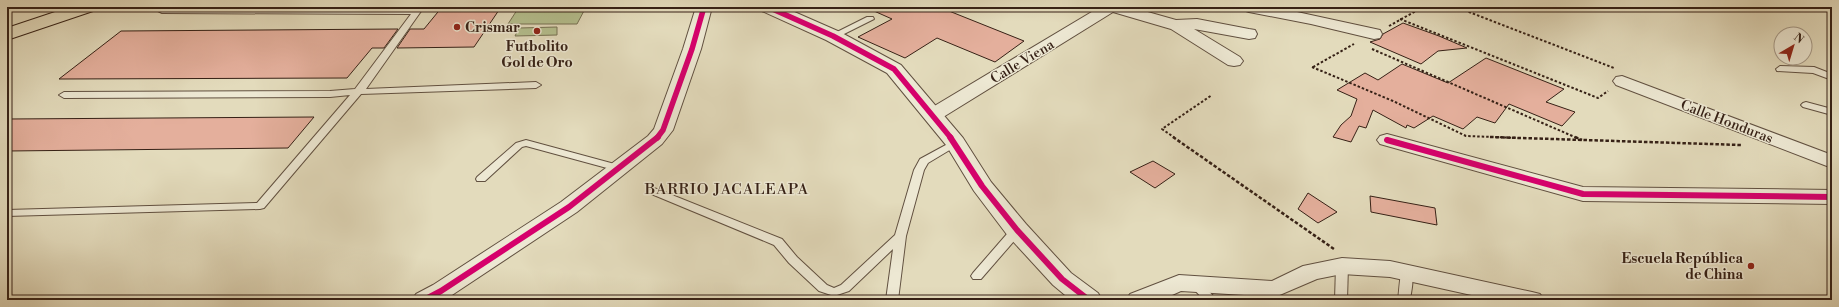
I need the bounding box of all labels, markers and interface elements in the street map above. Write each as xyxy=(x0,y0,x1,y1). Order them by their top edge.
place label: Crismar xyxy=(465,19,520,37)
marker: Crismar xyxy=(452,22,462,32)
marker: Futbolito Gol de Oro xyxy=(532,26,542,36)
north arrow xyxy=(1773,26,1813,66)
text: N xyxy=(1791,31,1807,47)
street label: Calle Viena xyxy=(987,35,1058,88)
place label: Futbolito Gol de Oro xyxy=(501,38,573,72)
street label: Calle Honduras xyxy=(1678,96,1775,148)
district label: BARRIO JACALEAPA xyxy=(644,180,809,199)
place label: Escuela República de China xyxy=(1622,250,1743,284)
marker: Escuela República de China xyxy=(1746,261,1756,271)

